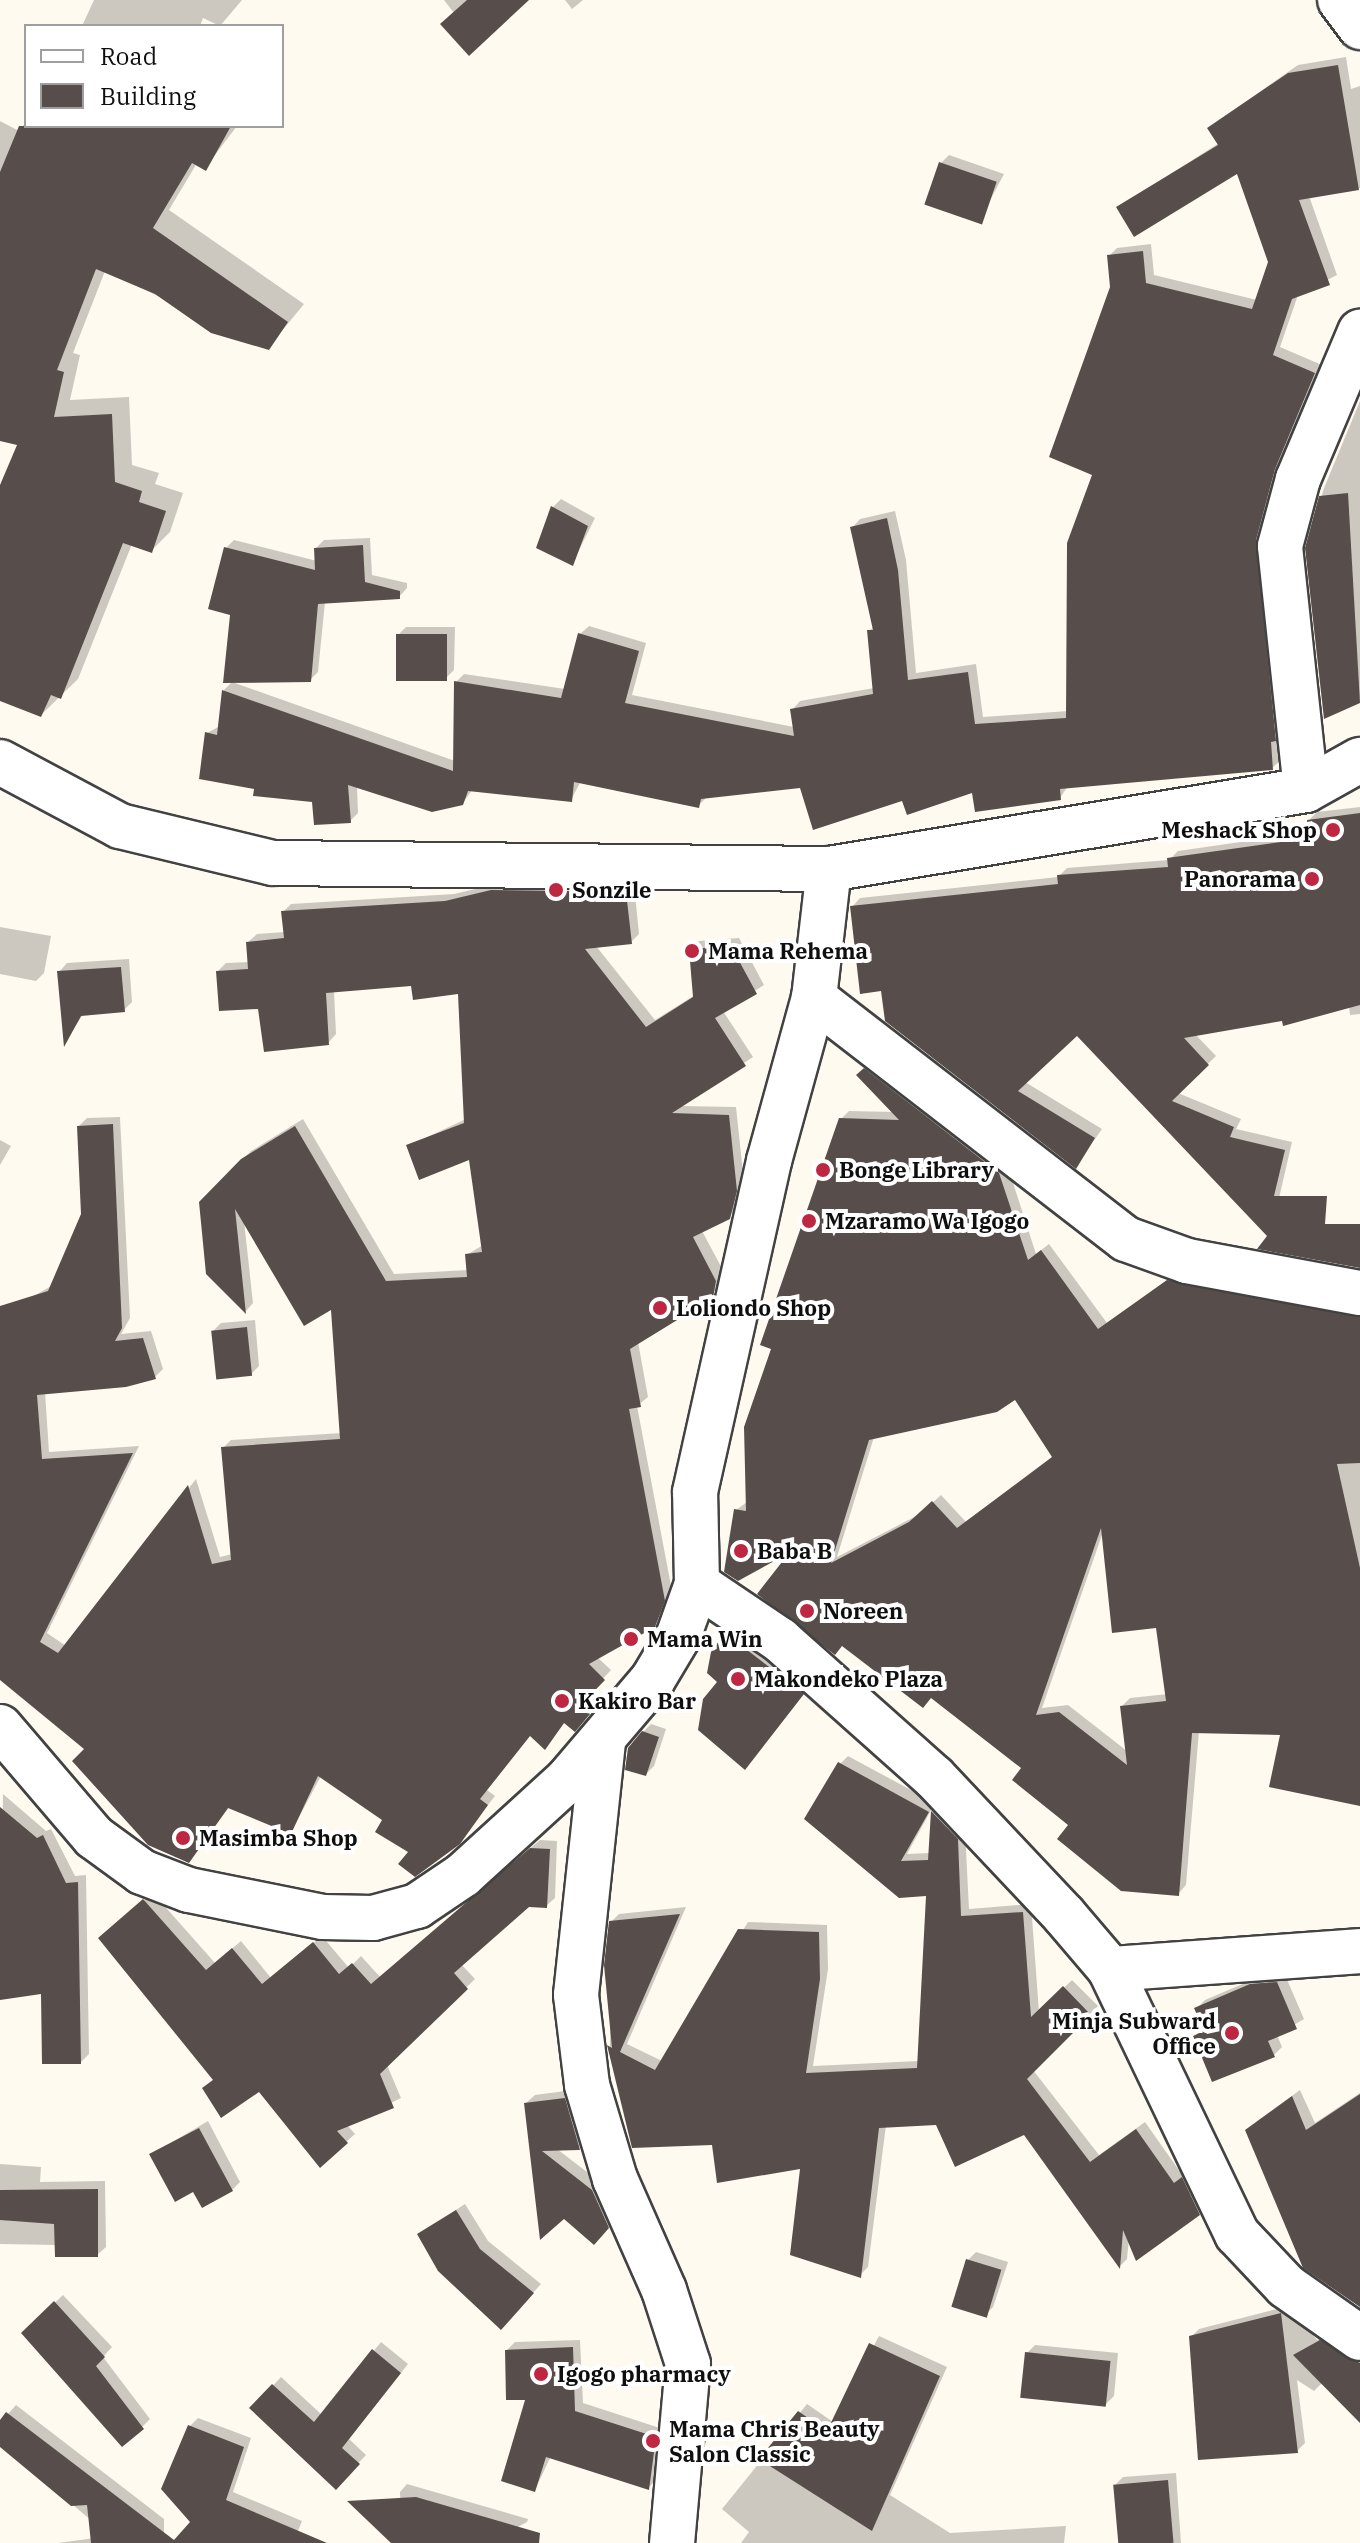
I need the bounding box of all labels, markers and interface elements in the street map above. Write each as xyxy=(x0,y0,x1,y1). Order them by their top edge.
legend xyxy=(24,24,284,128)
text: Road xyxy=(100,40,157,72)
text: Building xyxy=(100,80,196,112)
place label: Meshack Shop xyxy=(1161,817,1317,843)
marker: Meshack Shop xyxy=(1324,821,1342,839)
place label: Panorama xyxy=(1184,866,1296,892)
marker: Panorama xyxy=(1303,870,1321,888)
place label: Sonzile xyxy=(572,877,652,903)
marker: Sonzile xyxy=(547,881,565,899)
place label: Mama Rehema xyxy=(708,938,868,964)
marker: Mama Rehema xyxy=(683,942,701,960)
place label: Bonge Library xyxy=(839,1157,994,1183)
marker: Bonge Library xyxy=(814,1161,832,1179)
place label: Mzaramo Wa Igogo xyxy=(825,1208,1029,1234)
marker: Mzaramo Wa Igogo xyxy=(800,1212,818,1230)
place label: Loliondo Shop xyxy=(676,1295,831,1321)
marker: Loliondo Shop xyxy=(651,1299,669,1317)
place label: Baba B xyxy=(757,1538,832,1564)
marker: Baba B xyxy=(732,1542,750,1560)
place label: Noreen xyxy=(823,1598,903,1624)
marker: Noreen xyxy=(798,1602,816,1620)
place label: Mama Win xyxy=(647,1626,762,1652)
marker: Mama Win xyxy=(622,1630,640,1648)
place label: Makondeko Plaza xyxy=(754,1666,943,1692)
marker: Makondeko Plaza xyxy=(729,1670,747,1688)
place label: Kakiro Bar xyxy=(578,1688,696,1714)
marker: Kakiro Bar xyxy=(553,1692,571,1710)
place label: Masimba Shop xyxy=(199,1825,358,1851)
marker: Masimba Shop xyxy=(174,1829,192,1847)
place label: Minja Subward Office xyxy=(1052,2007,1216,2058)
marker: Minja Subward Office xyxy=(1223,2024,1241,2042)
place label: Igogo pharmacy xyxy=(557,2361,731,2387)
marker: Igogo pharmacy xyxy=(532,2365,550,2383)
place label: Mama Chris Beauty Salon Classic xyxy=(669,2415,880,2466)
marker: Mama Chris Beauty Salon Classic xyxy=(644,2432,662,2450)

